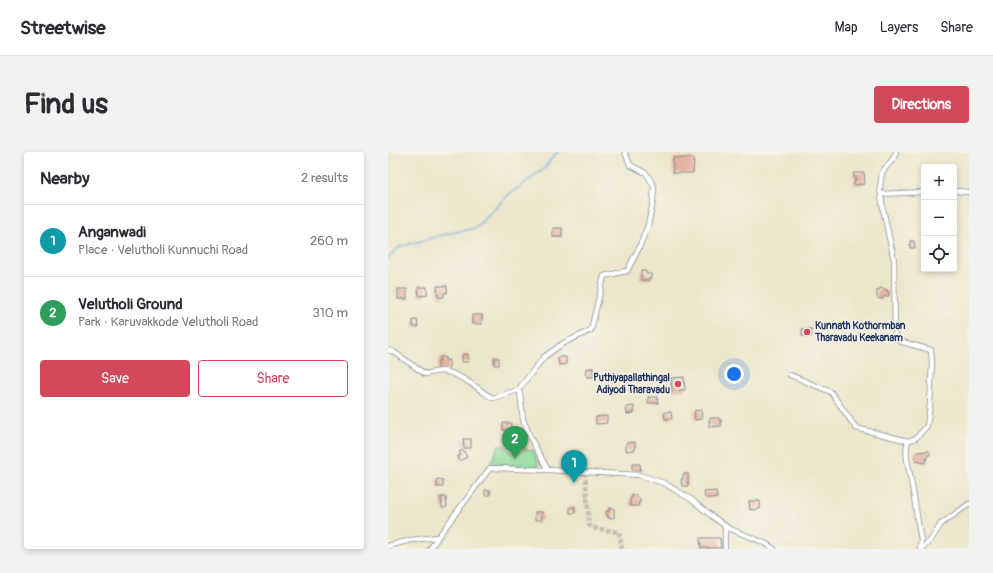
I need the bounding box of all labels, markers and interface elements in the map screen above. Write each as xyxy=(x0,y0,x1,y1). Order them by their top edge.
text: Streetwise xyxy=(20,16,106,40)
text: Map xyxy=(835,19,858,36)
text: Layers xyxy=(880,19,918,36)
text: Share xyxy=(940,19,973,36)
button: Directions xyxy=(874,86,969,123)
text: Find us xyxy=(24,87,108,122)
map controls xyxy=(921,164,957,272)
button: + xyxy=(921,164,957,200)
text: Nearby xyxy=(40,168,89,189)
text: 2 results xyxy=(301,170,348,186)
button: − xyxy=(921,200,957,236)
text: Anganwadi xyxy=(78,223,146,242)
text: 1 xyxy=(50,233,56,249)
text: 260 m xyxy=(310,233,348,249)
button: locate xyxy=(921,236,957,272)
text: Place · Velutholi Kunnuchi Road xyxy=(78,242,248,258)
text: Velutholi Ground xyxy=(78,295,183,314)
text: 2 xyxy=(49,305,57,321)
text: 310 m xyxy=(312,305,348,321)
text: Park · Karuvakkode Velutholi Road xyxy=(78,314,258,330)
place label: Kunnath Kothormban Tharavadu Keekanam xyxy=(814,320,906,344)
marker: Kunnath Kothormban Tharavadu Keekanam xyxy=(802,327,812,337)
button: Save xyxy=(40,360,190,397)
button: Share xyxy=(198,360,348,397)
your location xyxy=(724,364,744,384)
place label: Puthiyapallathingal Adiyodi Tharavadu xyxy=(593,372,670,396)
marker: Puthiyapallathingal Adiyodi Tharavadu xyxy=(673,379,683,389)
pin: 2 xyxy=(502,426,528,459)
pin: 1 xyxy=(561,450,587,483)

